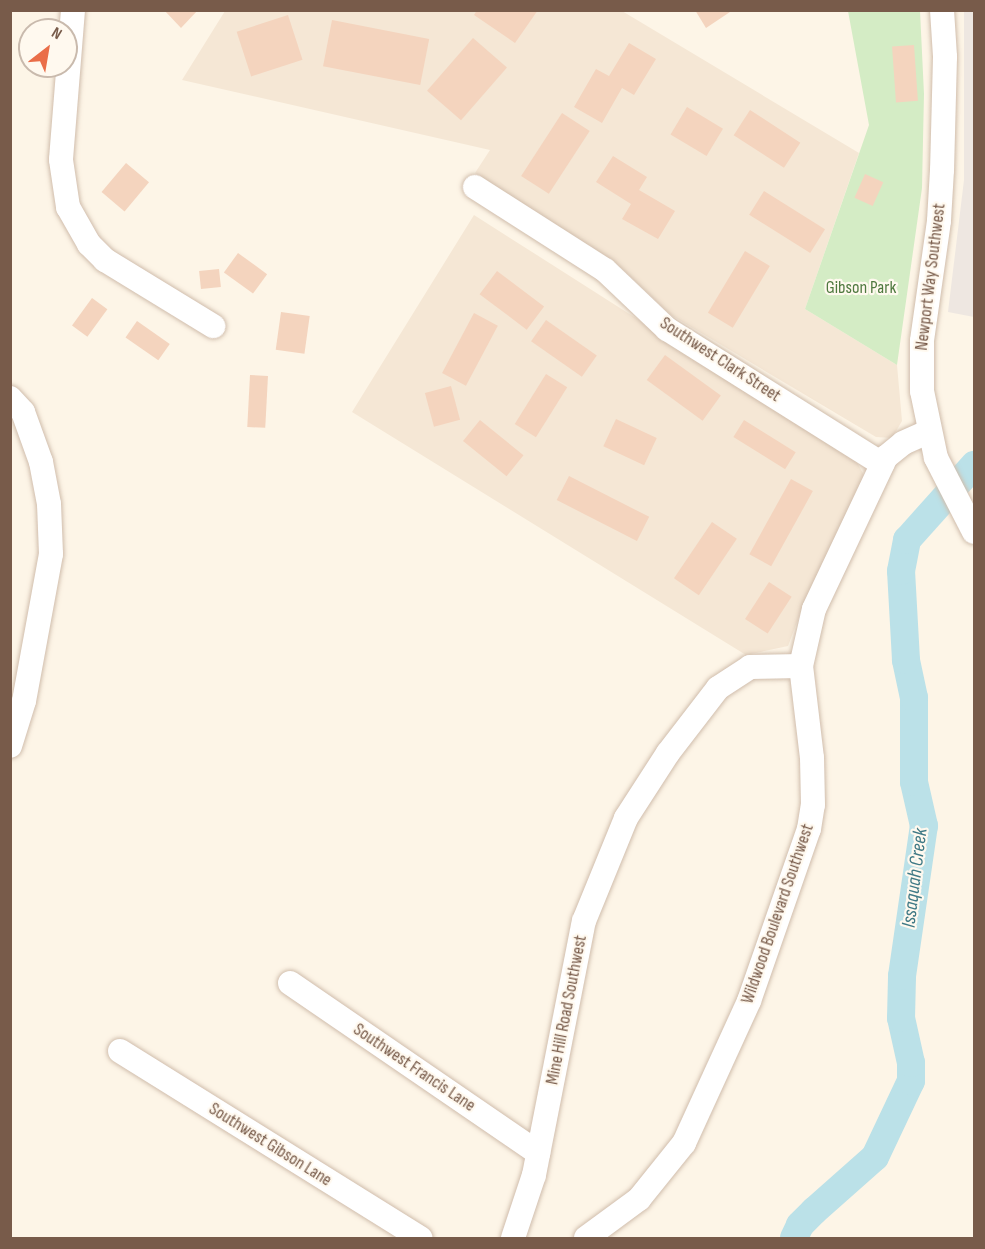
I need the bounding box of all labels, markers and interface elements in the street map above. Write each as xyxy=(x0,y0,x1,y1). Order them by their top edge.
north arrow xyxy=(18,18,78,78)
text: N xyxy=(48,24,65,44)
street label: Newport Way Southwest xyxy=(911,202,951,352)
park label: Gibson Park xyxy=(826,277,896,299)
street label: Southwest Clark Street xyxy=(655,313,785,407)
street label: Wildwood Boulevard Southwest xyxy=(737,821,819,1007)
water label: Issaquah Creek xyxy=(897,827,933,929)
street label: Mine Hill Road Southwest xyxy=(542,933,592,1087)
street label: Southwest Francis Lane xyxy=(349,1019,479,1117)
street label: Southwest Gibson Lane xyxy=(205,1099,335,1191)

